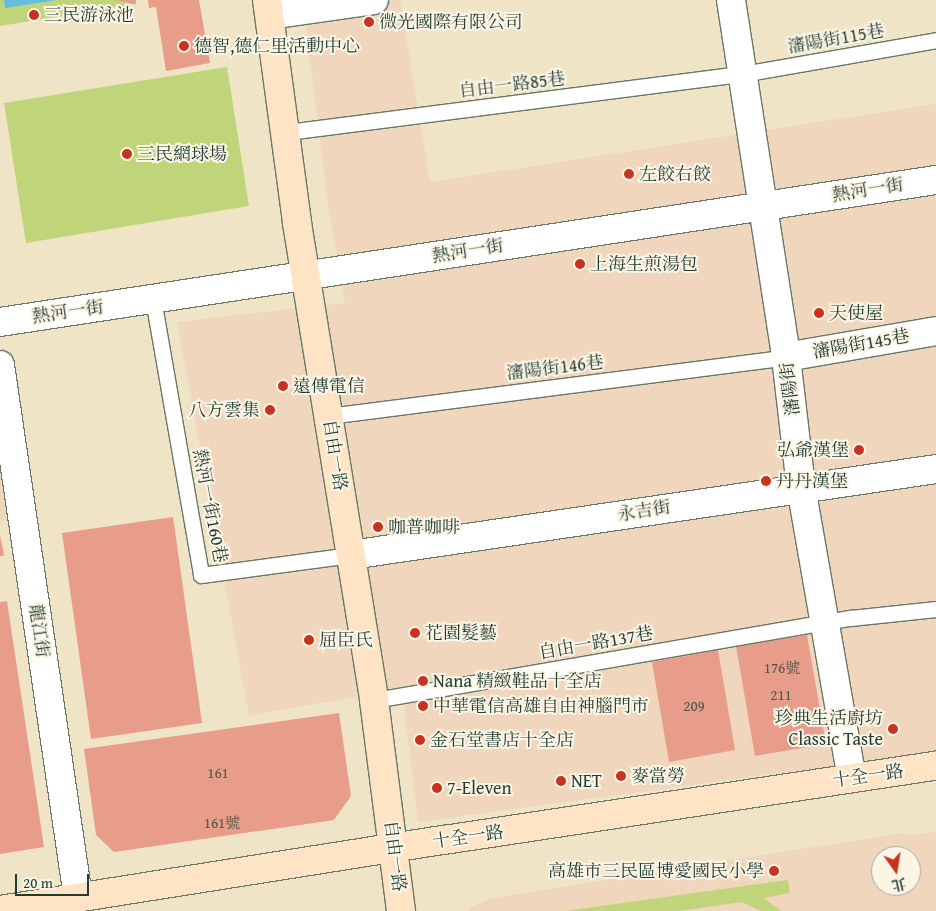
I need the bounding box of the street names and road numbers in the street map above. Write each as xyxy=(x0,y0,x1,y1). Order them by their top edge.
street label: 瀋陽街115巷 xyxy=(786,20,886,58)
street label: 自由一路85巷 xyxy=(457,68,567,102)
street label: 熱河一街 xyxy=(831,174,905,206)
street label: 熱河一街 xyxy=(431,235,505,267)
street label: 熱河一街 xyxy=(31,296,105,328)
street label: 瀋陽街145巷 xyxy=(811,325,911,363)
street label: 瀋陽街146巷 xyxy=(505,351,605,385)
street label: 瀋陽街 xyxy=(776,361,804,417)
street label: 自由一路 xyxy=(319,418,351,492)
street label: 熱河一街160巷 xyxy=(188,447,232,565)
street label: 永吉街 xyxy=(616,496,672,526)
street label: 龍江街 xyxy=(25,603,53,659)
street label: 自由一路137巷 xyxy=(537,622,655,664)
street label: 十全一路 xyxy=(831,760,905,792)
street label: 自由一路 xyxy=(380,819,410,893)
street label: 十全一路 xyxy=(431,821,505,853)

